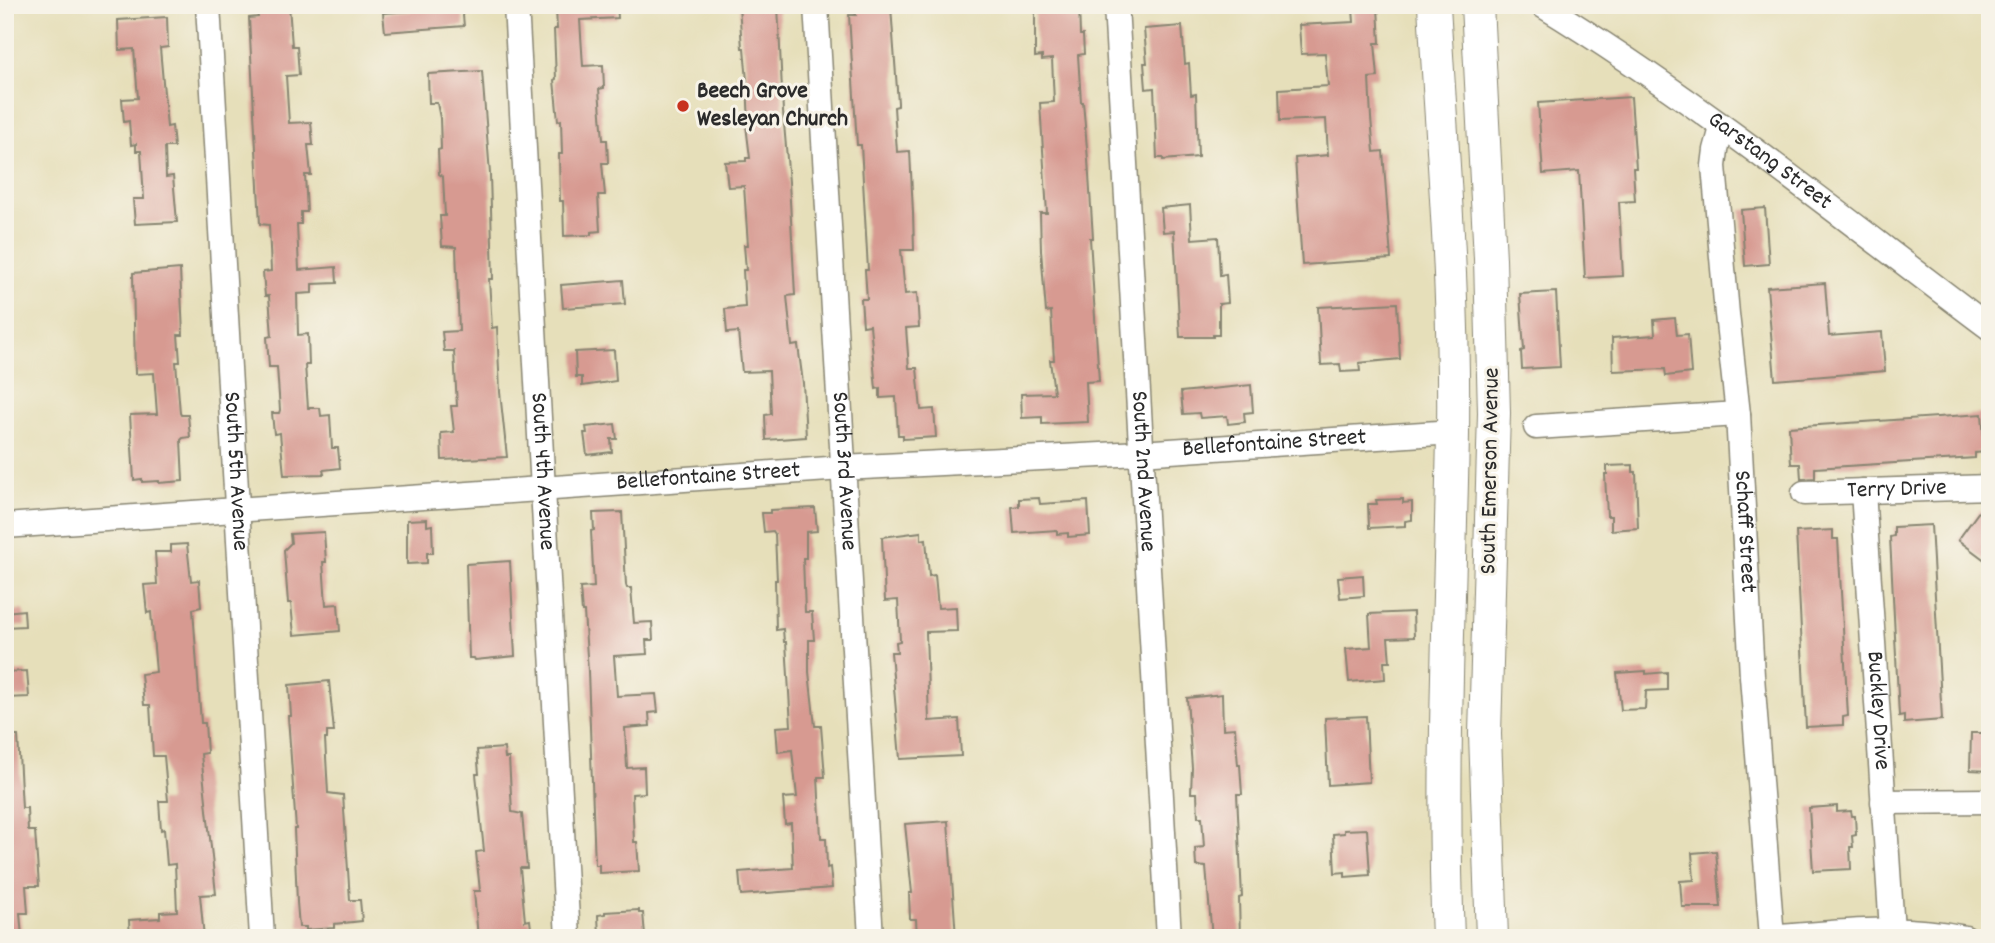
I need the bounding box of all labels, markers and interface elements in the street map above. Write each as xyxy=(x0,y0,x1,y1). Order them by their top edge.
place label: Beech Grove Wesleyan Church xyxy=(697,75,848,137)
marker: Beech Grove Wesleyan Church xyxy=(675,98,691,114)
street label: Garstang Street xyxy=(1700,104,1839,219)
street label: South Emerson Avenue xyxy=(1472,367,1510,575)
street label: South 2nd Avenue xyxy=(1121,390,1164,553)
street label: South 5th Avenue xyxy=(213,391,257,552)
street label: South 4th Avenue xyxy=(521,391,563,551)
street label: South 3rd Avenue xyxy=(822,391,865,552)
street label: Bellefontaine Street xyxy=(1181,421,1367,467)
street label: Bellefontaine Street xyxy=(615,454,802,501)
street label: Schaff Street xyxy=(1724,470,1765,594)
street label: Terry Drive xyxy=(1847,471,1947,509)
street label: Buckley Drive xyxy=(1857,650,1898,771)

